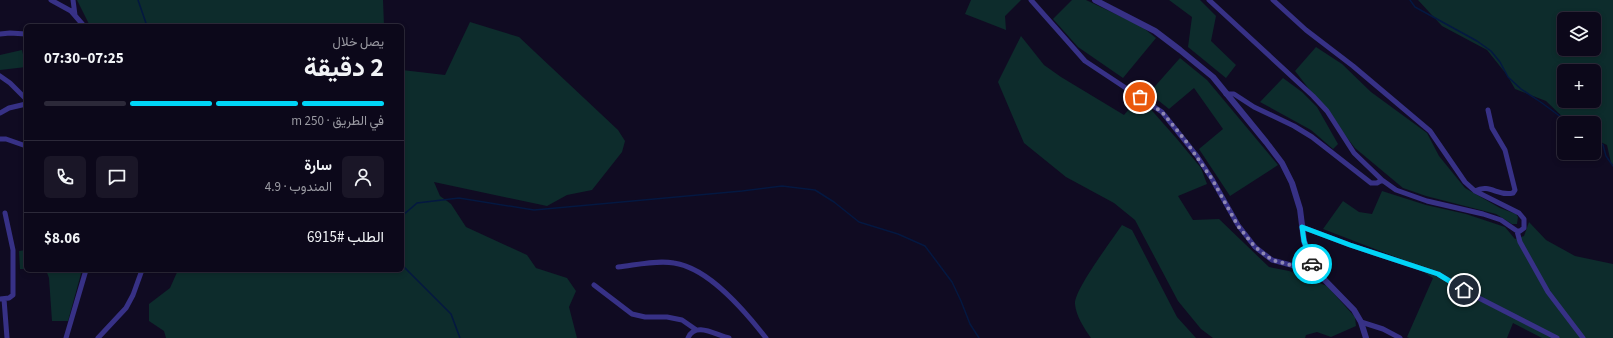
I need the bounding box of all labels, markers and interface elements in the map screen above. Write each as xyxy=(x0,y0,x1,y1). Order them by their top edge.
map controls xyxy=(1557,12,1601,160)
button: layers xyxy=(1557,12,1601,56)
text: يصل خلال xyxy=(333,33,384,51)
text: 07:25–07:30 xyxy=(44,48,124,69)
text: 2 دقيقة xyxy=(304,49,384,86)
button: + xyxy=(1557,64,1601,108)
pin xyxy=(1123,80,1157,114)
icon: bag xyxy=(1129,86,1151,108)
text: في الطريق · 250 m xyxy=(291,112,384,130)
button: − xyxy=(1557,116,1601,160)
text: سارة xyxy=(304,155,332,176)
button: phone xyxy=(44,156,86,198)
button: chat xyxy=(96,156,138,198)
button: person xyxy=(342,156,384,198)
text: المندوب · 4.9 xyxy=(265,178,332,196)
text: الطلب #6915 xyxy=(307,227,384,248)
text: $8.06 xyxy=(44,228,80,249)
courier xyxy=(1292,244,1332,284)
icon: car xyxy=(1301,253,1323,275)
pin xyxy=(1447,273,1481,307)
icon: home xyxy=(1453,279,1475,301)

